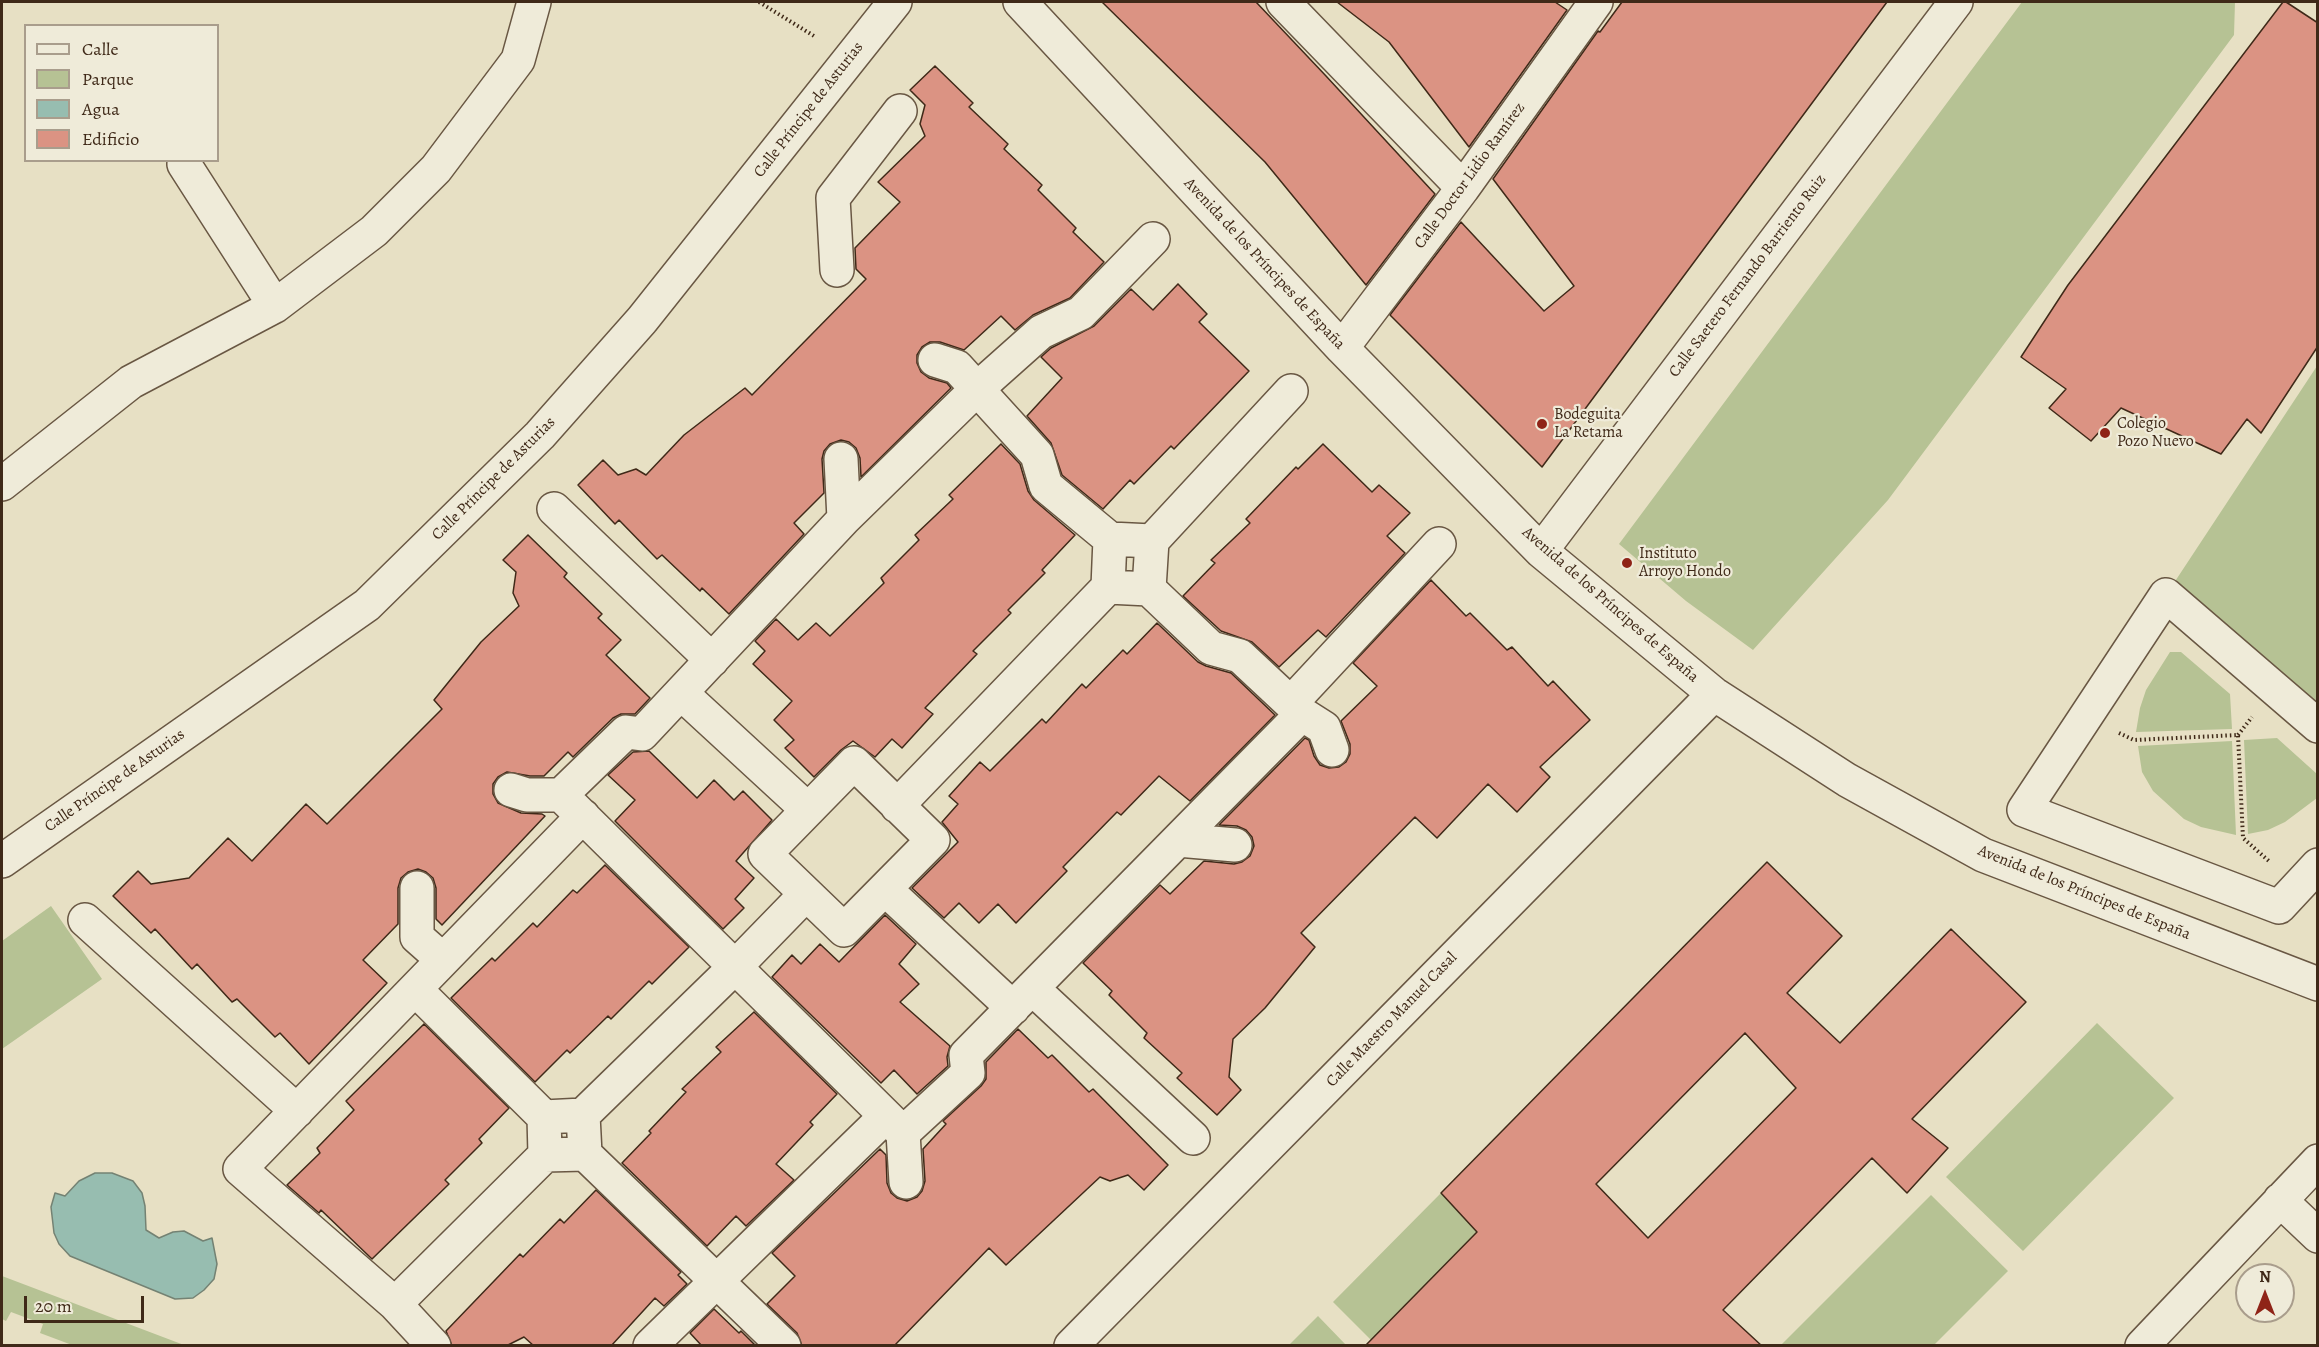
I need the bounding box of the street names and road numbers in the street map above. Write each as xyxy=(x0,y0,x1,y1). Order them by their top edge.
street label: Calle Príncipe de Asturias xyxy=(750,38,868,182)
street label: Calle Doctor Lidio Ramírez xyxy=(1410,99,1530,253)
street label: Calle Saetero Fernando Barriento Ruiz xyxy=(1665,171,1831,381)
street label: Avenida de los Príncipes de España xyxy=(1179,174,1349,354)
street label: Calle Príncipe de Asturias xyxy=(428,413,560,545)
street label: Avenida de los Príncipes de España xyxy=(1518,523,1702,687)
street label: Calle Príncipe de Asturias xyxy=(41,725,189,837)
street label: Avenida de los Príncipes de España xyxy=(1975,841,2193,945)
street label: Calle Maestro Manuel Casal xyxy=(1322,949,1462,1091)

